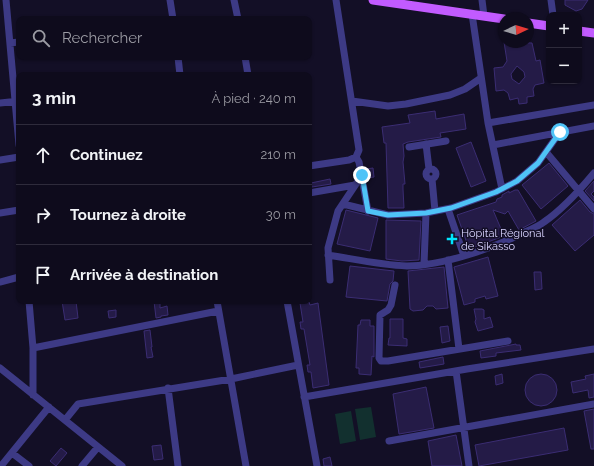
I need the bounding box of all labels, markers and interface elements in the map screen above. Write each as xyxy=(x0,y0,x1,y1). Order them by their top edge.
north arrow xyxy=(498,12,534,48)
map controls xyxy=(546,12,582,84)
button: + xyxy=(546,12,582,48)
search box xyxy=(16,16,312,60)
icon: search xyxy=(30,27,52,49)
text: Rechercher xyxy=(62,29,142,47)
button: − xyxy=(546,48,582,84)
text: 3 min xyxy=(32,88,76,108)
text: À pied · 240 m xyxy=(212,91,296,106)
route start xyxy=(551,123,569,141)
icon: ahead xyxy=(32,144,54,166)
text: Continuez xyxy=(70,146,143,164)
text: 210 m xyxy=(260,147,296,162)
route end xyxy=(353,166,371,184)
icon: right xyxy=(32,204,54,226)
text: Tournez à droite xyxy=(70,206,186,224)
text: 30 m xyxy=(266,207,296,222)
place label: Hôpital Régional de Sikasso xyxy=(461,227,545,253)
marker: Hôpital Régional de Sikasso xyxy=(446,233,458,245)
icon: arrive xyxy=(32,264,54,286)
text: Arrivée à destination xyxy=(70,266,218,284)

